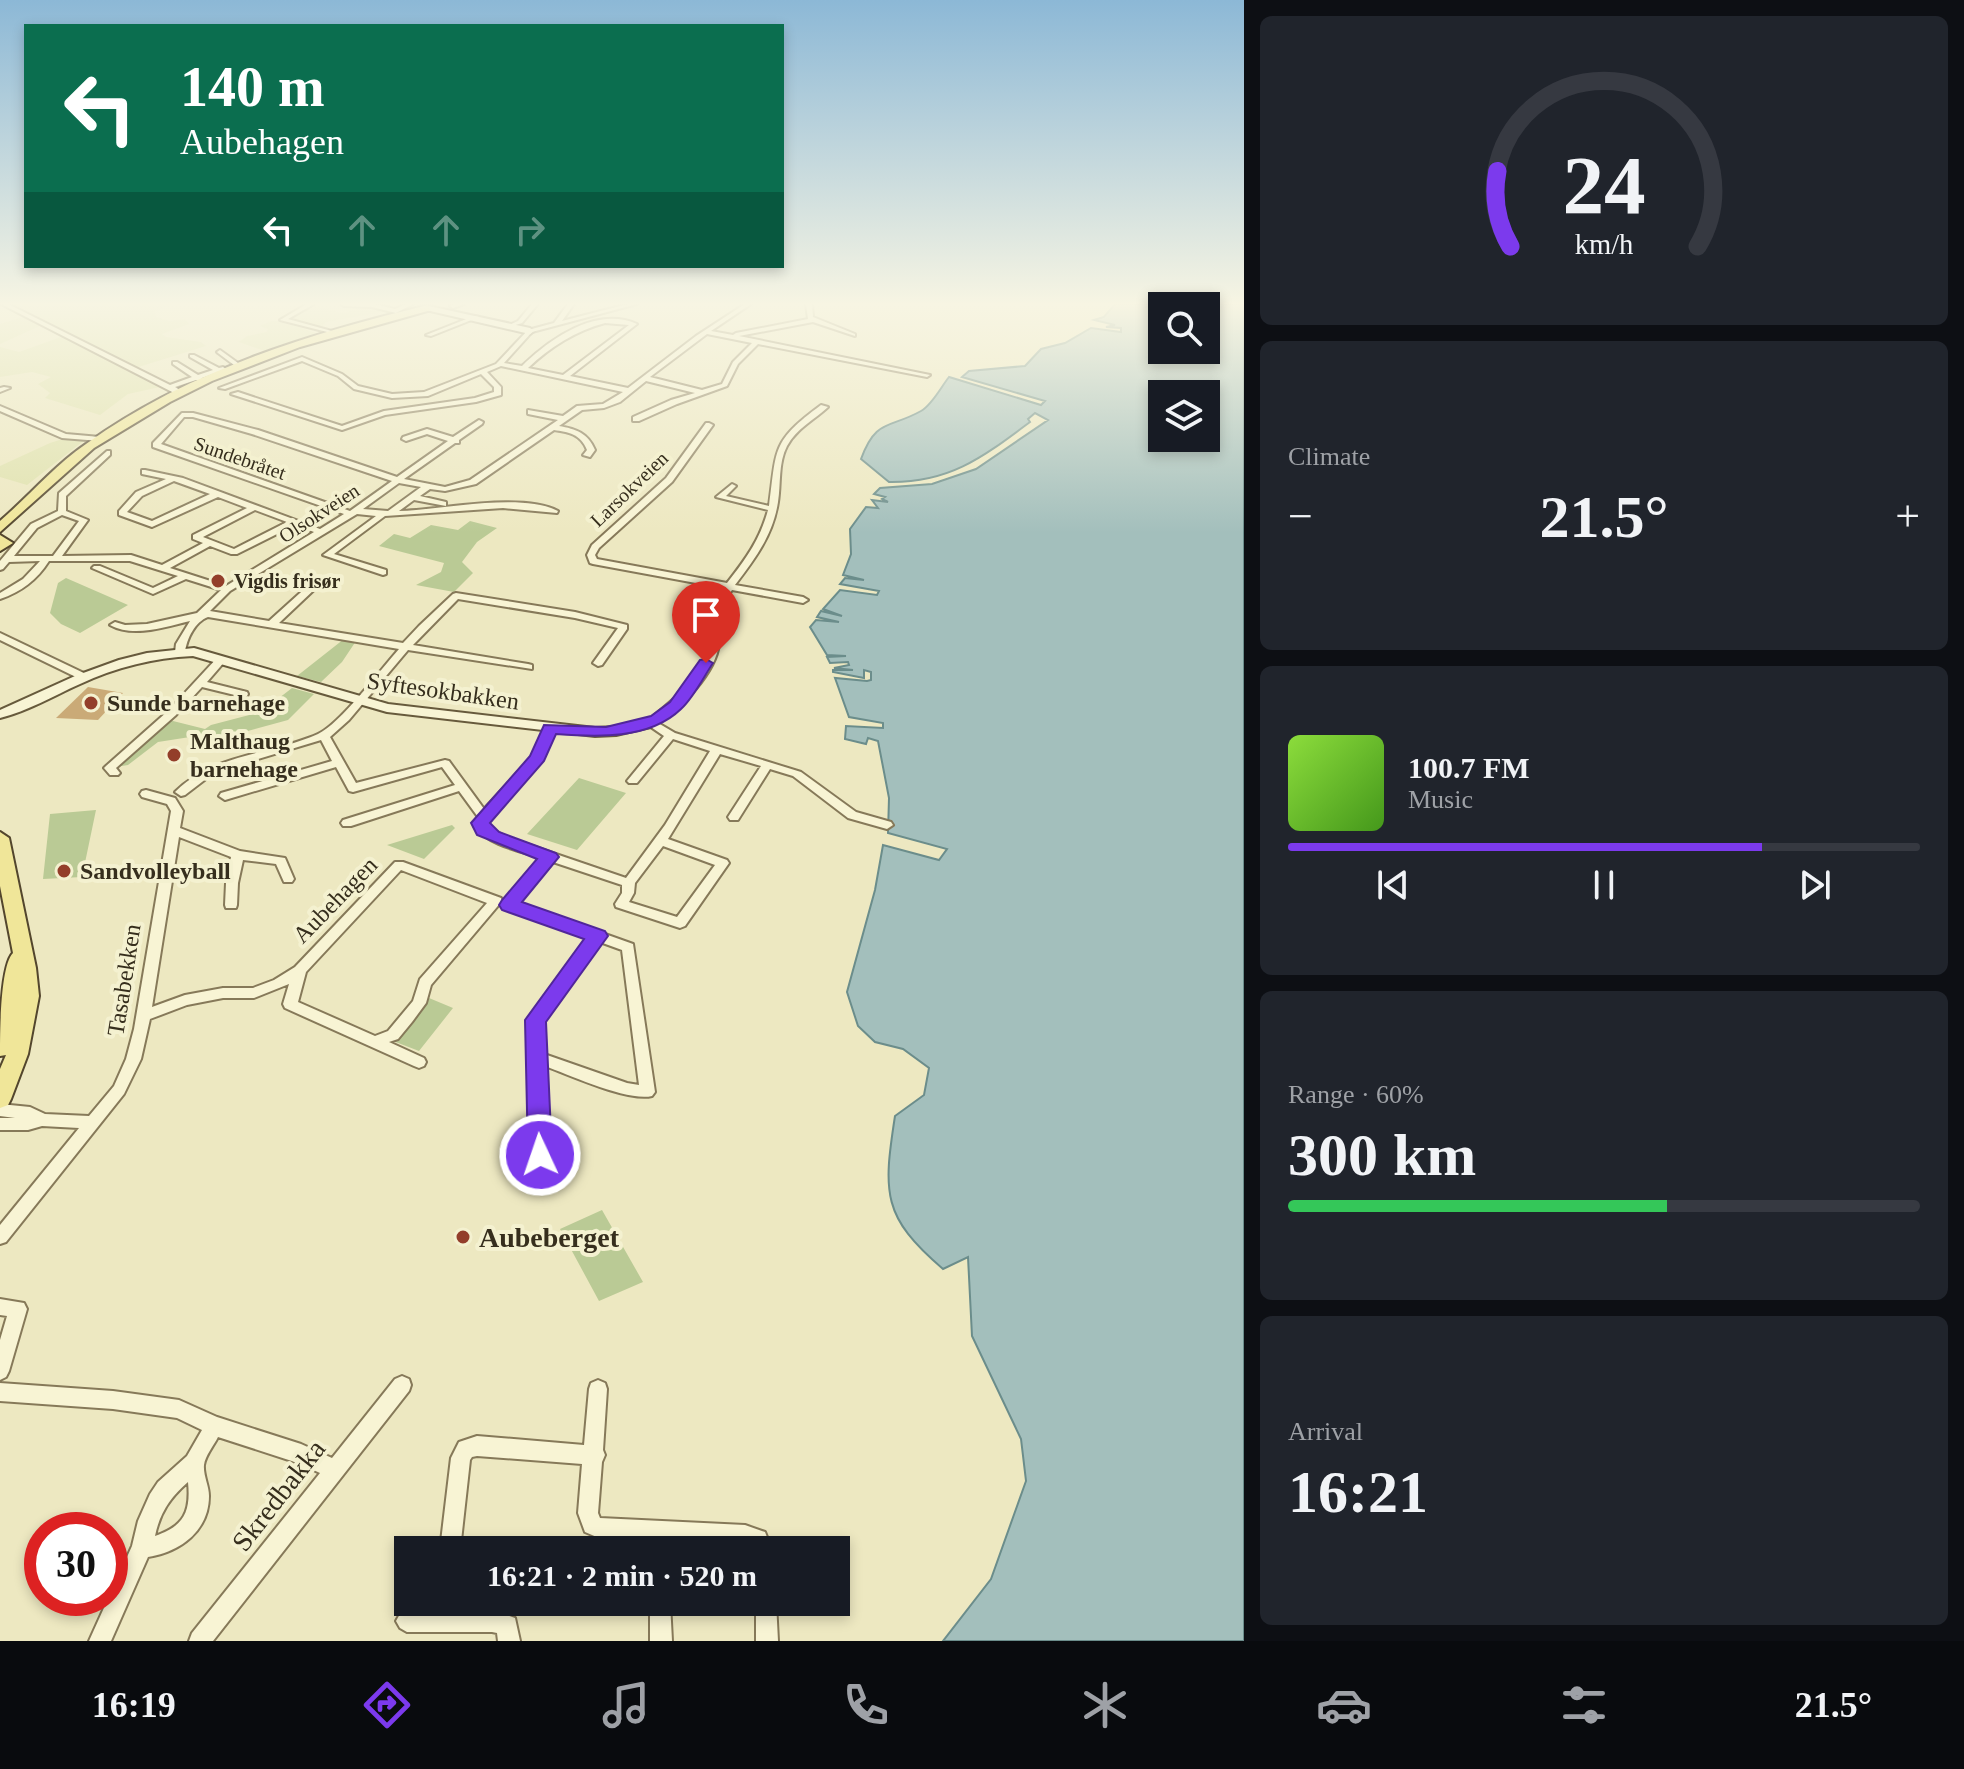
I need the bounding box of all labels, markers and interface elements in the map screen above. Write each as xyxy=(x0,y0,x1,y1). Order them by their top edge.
icon: left xyxy=(48,56,152,160)
text: 140 m xyxy=(180,56,325,118)
text: Aubehagen xyxy=(180,122,344,162)
text: 24 xyxy=(1562,138,1646,230)
icon: left xyxy=(256,208,300,252)
icon: ahead xyxy=(340,208,384,252)
icon: ahead xyxy=(424,208,468,252)
icon: right xyxy=(508,208,552,252)
text: km/h xyxy=(1575,229,1633,260)
map controls xyxy=(1148,292,1220,452)
button: search xyxy=(1148,292,1220,364)
button: layers xyxy=(1148,380,1220,452)
street label: Sundebråtet xyxy=(191,432,289,484)
text: Climate xyxy=(1288,442,1370,471)
street label: Larsokveien xyxy=(586,447,672,531)
street label: Olsokveien xyxy=(275,479,363,547)
text: 21.5° xyxy=(1540,484,1669,550)
text: − xyxy=(1288,492,1313,541)
text: + xyxy=(1895,492,1920,541)
place label: Vigdis frisør xyxy=(234,570,341,593)
marker: Vigdis frisør xyxy=(209,572,227,590)
pin xyxy=(672,581,740,663)
icon: arrive xyxy=(684,593,728,637)
street label: Syftesokbakken xyxy=(365,667,521,715)
place label: Sunde barnehage xyxy=(107,690,285,716)
marker: Sunde barnehage xyxy=(82,694,100,712)
place label: Malthaug barnehage xyxy=(190,728,298,782)
marker: Malthaug barnehage xyxy=(165,746,183,764)
text: 100.7 FM xyxy=(1408,751,1530,784)
text: Music xyxy=(1408,785,1473,814)
street label: Aubehagen xyxy=(288,852,382,948)
place label: Sandvolleyball xyxy=(80,858,231,884)
marker: Sandvolleyball xyxy=(55,862,73,880)
icon: previous xyxy=(1371,863,1415,907)
icon: pause xyxy=(1582,863,1626,907)
icon: next xyxy=(1793,863,1837,907)
street label: Tasabekken xyxy=(102,922,146,1038)
text: Range · 60% xyxy=(1288,1080,1424,1109)
position arrow xyxy=(498,1113,582,1197)
text: 300 km xyxy=(1288,1122,1476,1188)
place label: Aubeberget xyxy=(479,1222,620,1253)
marker: Aubeberget xyxy=(454,1228,472,1246)
text: Arrival xyxy=(1288,1417,1363,1446)
street label: Skredbakka xyxy=(225,1433,332,1557)
text: 16:21 xyxy=(1288,1459,1428,1525)
speed limit sign: 30 xyxy=(24,1512,128,1616)
text: 16:21 · 2 min · 520 m xyxy=(487,1559,757,1592)
icon: directions xyxy=(359,1677,415,1733)
icon: music xyxy=(598,1677,654,1733)
icon: phone xyxy=(838,1677,894,1733)
icon: climate xyxy=(1077,1677,1133,1733)
icon: car xyxy=(1316,1677,1372,1733)
icon: filters xyxy=(1556,1677,1612,1733)
text: 16:19 xyxy=(92,1685,176,1725)
text: 21.5° xyxy=(1795,1685,1872,1725)

